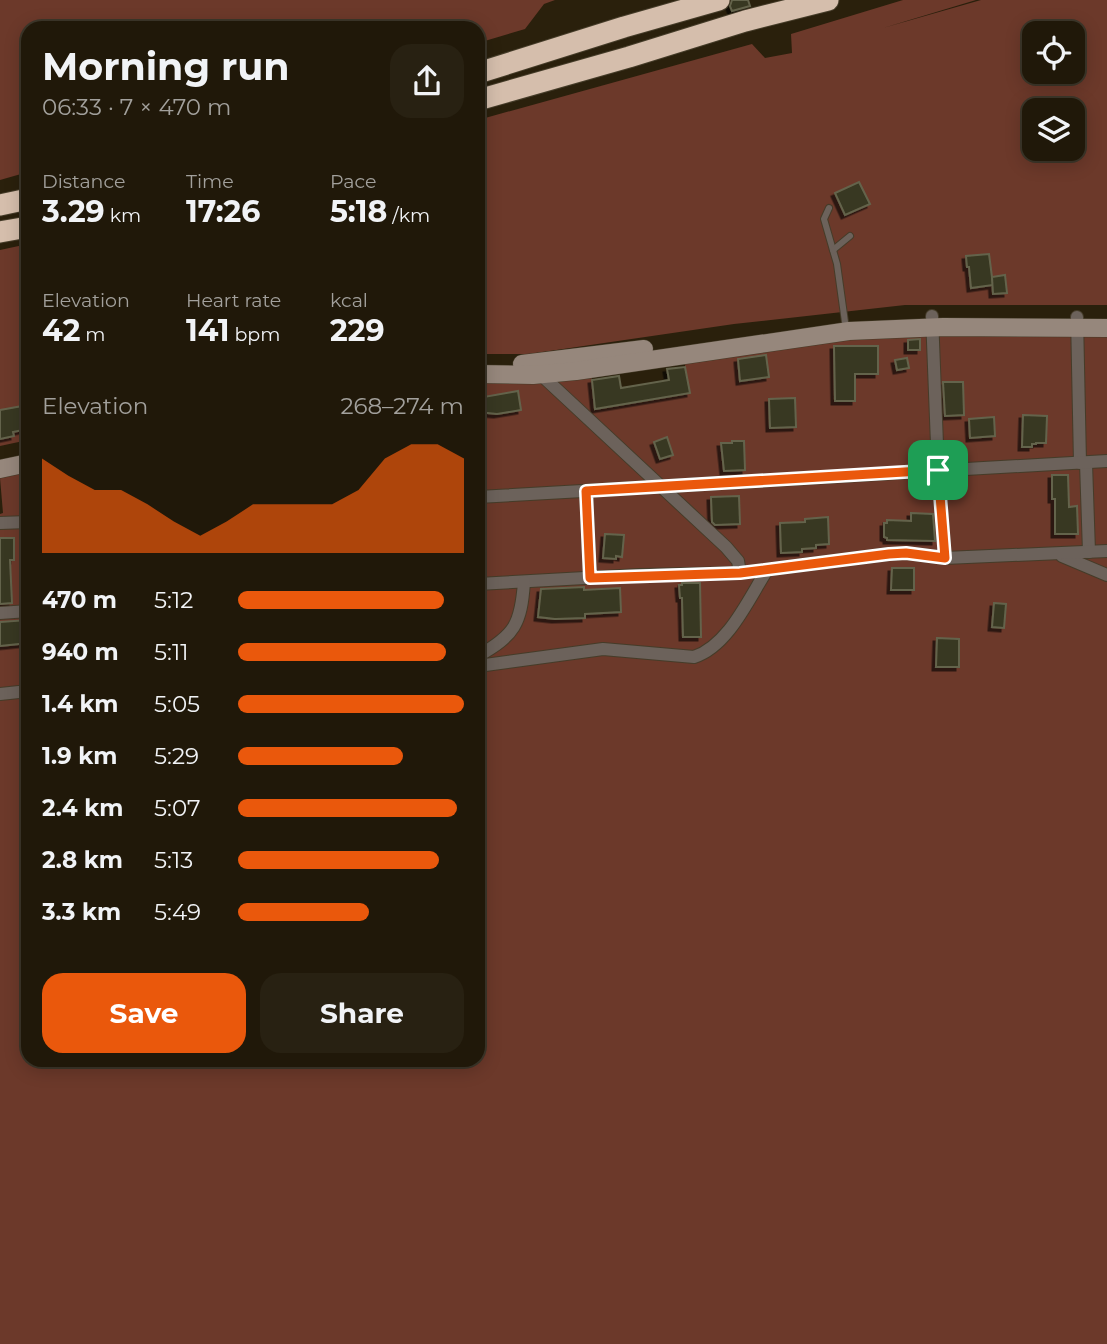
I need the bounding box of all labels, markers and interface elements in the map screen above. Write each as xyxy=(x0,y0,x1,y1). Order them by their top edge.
map controls xyxy=(1022,21,1085,161)
button: locate xyxy=(1022,21,1085,84)
text: Morning run xyxy=(42,43,290,90)
button: share xyxy=(390,44,464,118)
text: 06:33 · 7 × 470 m xyxy=(42,93,231,121)
button: layers xyxy=(1022,98,1085,161)
text: Distance xyxy=(42,170,125,193)
text: Time xyxy=(186,170,234,193)
text: Pace xyxy=(330,170,377,193)
text: 3.29 xyxy=(42,193,105,230)
text: 17:26 xyxy=(186,193,260,230)
text: 5:18 xyxy=(330,193,387,230)
text: km xyxy=(105,204,141,227)
text: /km xyxy=(387,204,430,227)
text: Elevation xyxy=(42,289,130,312)
text: Heart rate xyxy=(186,289,281,312)
text: kcal xyxy=(330,289,368,312)
text: 42 xyxy=(42,312,80,349)
text: 141 xyxy=(186,312,229,349)
text: 229 xyxy=(330,312,385,349)
text: m xyxy=(80,323,106,346)
text: bpm xyxy=(229,323,280,346)
text: Elevation xyxy=(42,392,148,420)
text: 268–274 m xyxy=(340,392,464,420)
pin xyxy=(908,440,968,500)
icon: arrive xyxy=(919,451,957,489)
text: 470 m xyxy=(42,586,117,614)
text: 5:12 xyxy=(154,586,193,614)
text: 940 m xyxy=(42,638,119,666)
text: 5:11 xyxy=(154,638,189,666)
text: 1.4 km xyxy=(42,690,119,718)
text: 5:05 xyxy=(154,690,200,718)
text: 1.9 km xyxy=(42,742,117,770)
text: 5:29 xyxy=(154,742,199,770)
text: 2.4 km xyxy=(42,794,123,822)
text: 5:07 xyxy=(154,794,201,822)
text: 2.8 km xyxy=(42,846,123,874)
text: 5:13 xyxy=(154,846,193,874)
text: 3.3 km xyxy=(42,898,121,926)
text: 5:49 xyxy=(154,898,201,926)
button: Save xyxy=(42,973,246,1053)
button: Share xyxy=(260,973,464,1053)

